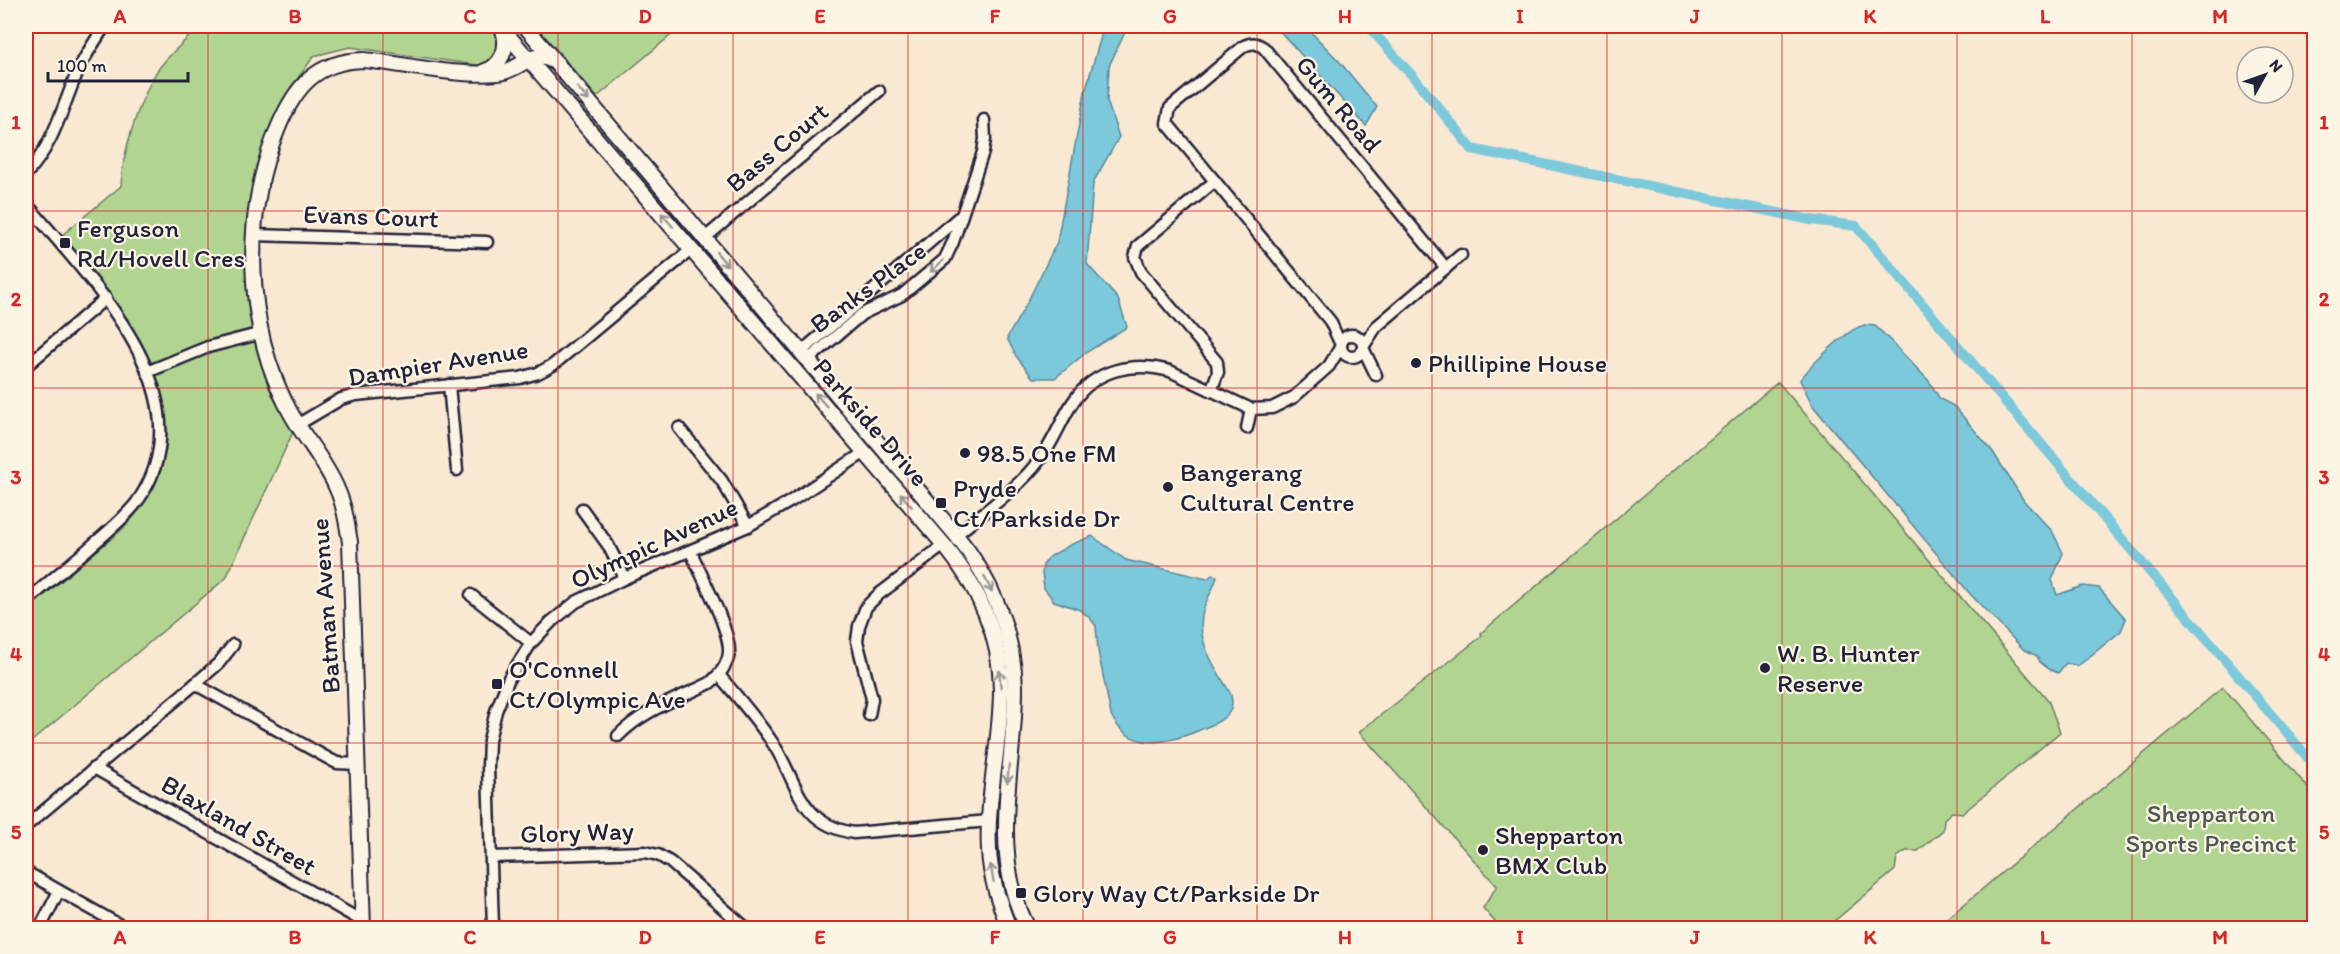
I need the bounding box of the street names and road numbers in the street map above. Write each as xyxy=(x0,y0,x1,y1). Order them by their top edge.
street label: Gum Road xyxy=(1289,49,1389,159)
street label: Bass Court xyxy=(719,95,835,199)
street label: Evans Court xyxy=(303,198,439,234)
street label: Banks Place xyxy=(804,234,932,340)
street label: Dampier Avenue xyxy=(346,333,530,393)
street label: Parkside Drive xyxy=(806,351,936,493)
street label: Olympic Avenue xyxy=(565,490,743,596)
street label: Batman Avenue xyxy=(303,517,347,695)
street label: Blaxland Street xyxy=(156,768,322,882)
street label: Glory Way xyxy=(520,814,634,850)

